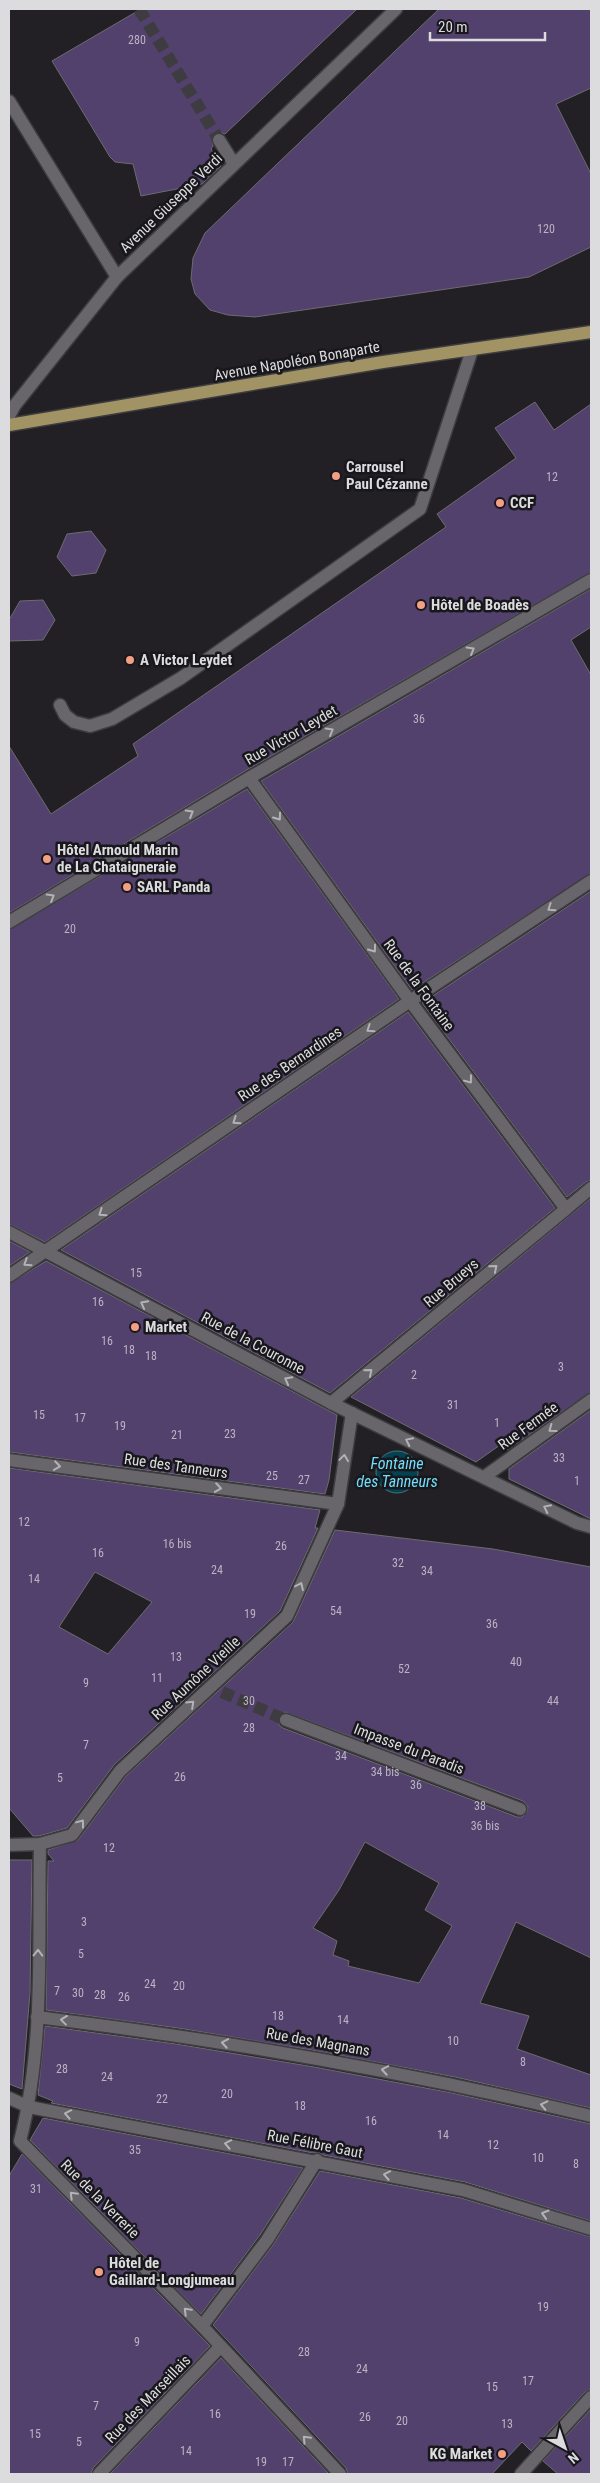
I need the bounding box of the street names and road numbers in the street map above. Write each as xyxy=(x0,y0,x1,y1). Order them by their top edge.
street label: Avenue Giuseppe Verdi xyxy=(116,149,226,257)
street label: Avenue Napoléon Bonaparte xyxy=(213,338,381,384)
street label: Rue Victor Leydet xyxy=(242,701,340,769)
street label: Rue de la Fontaine xyxy=(380,936,458,1034)
street label: Rue des Bernardines xyxy=(235,1023,345,1105)
street label: Rue Brueys xyxy=(420,1255,482,1311)
street label: Rue de la Couronne xyxy=(198,1308,308,1378)
street label: Rue Fermée xyxy=(495,1398,561,1454)
street label: Rue des Tanneurs xyxy=(123,1450,229,1482)
street label: Rue Aumône Vieille xyxy=(148,1632,244,1724)
street label: Impasse du Paradis xyxy=(351,1720,467,1778)
street label: Rue des Magnans xyxy=(265,2024,371,2060)
street label: Rue Félibre Gaut xyxy=(266,2126,364,2162)
street label: Rue de la Verrerie xyxy=(57,2156,143,2242)
street label: Rue des Marseillais xyxy=(102,2351,195,2447)

